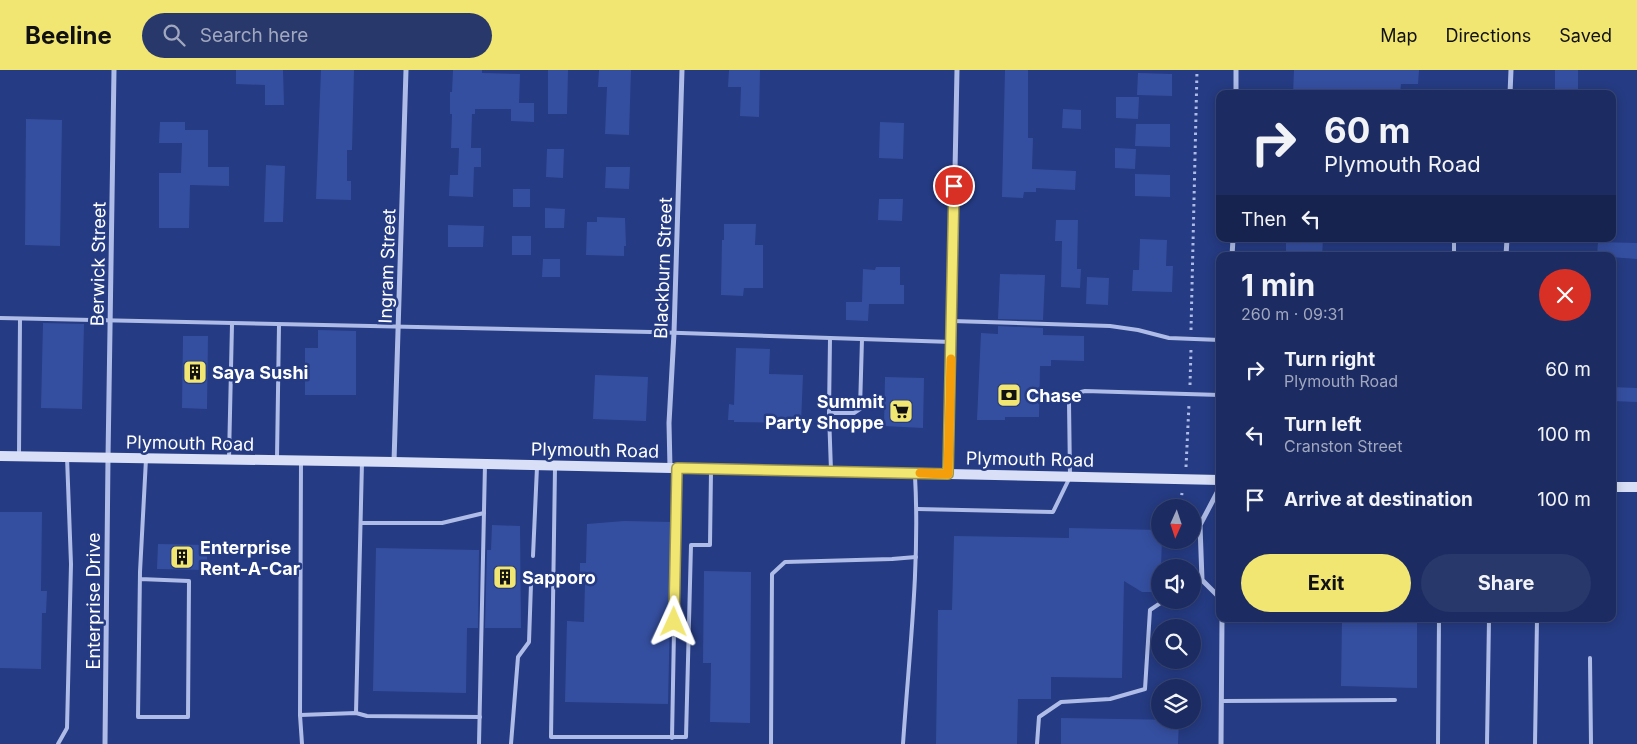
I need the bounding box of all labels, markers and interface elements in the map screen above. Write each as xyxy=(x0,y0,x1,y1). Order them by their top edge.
search box xyxy=(142,13,492,58)
text: Beeline xyxy=(25,21,112,50)
icon: search xyxy=(160,21,188,49)
text: Search here xyxy=(200,24,308,47)
text: Map xyxy=(1380,25,1418,46)
text: Directions xyxy=(1446,25,1531,46)
text: Saved xyxy=(1559,25,1612,46)
text: 60 m xyxy=(1324,109,1411,151)
icon: right xyxy=(1241,110,1306,175)
text: Plymouth Road xyxy=(1324,151,1481,177)
pin xyxy=(933,165,975,207)
icon: arrive xyxy=(940,172,968,200)
street label: Blackburn Street xyxy=(650,197,676,339)
street label: Berwick Street xyxy=(86,202,110,326)
icon: left xyxy=(1297,205,1325,233)
street label: Ingram Street xyxy=(374,208,400,324)
text: Then xyxy=(1241,208,1287,231)
text: 1 min xyxy=(1241,267,1315,303)
button: close xyxy=(1539,269,1591,321)
text: 260 m · 09:31 xyxy=(1241,304,1344,324)
text: Turn right xyxy=(1284,348,1375,371)
icon: right xyxy=(1241,356,1269,384)
text: 60 m xyxy=(1545,358,1591,381)
building icon: Saya Sushi xyxy=(182,359,208,385)
place label: Saya Sushi xyxy=(212,362,308,383)
text: Plymouth Road xyxy=(1284,371,1398,391)
bank icon: Chase xyxy=(996,382,1022,408)
place label: Chase xyxy=(1026,385,1082,406)
place label: Summit Party Shoppe xyxy=(765,391,884,433)
supermarket icon: Summit Party Shoppe xyxy=(888,398,914,424)
text: Turn left xyxy=(1284,413,1362,436)
icon: left xyxy=(1241,421,1269,449)
text: 100 m xyxy=(1537,423,1591,446)
street label: Plymouth Road xyxy=(126,431,254,455)
text: Cranston Street xyxy=(1284,436,1402,456)
street label: Plymouth Road xyxy=(531,438,659,462)
street label: Plymouth Road xyxy=(966,447,1094,471)
icon: arrive xyxy=(1241,486,1269,514)
text: Arrive at destination xyxy=(1284,488,1473,511)
text: 100 m xyxy=(1537,488,1591,511)
north arrow xyxy=(1151,499,1201,549)
map controls xyxy=(1151,499,1201,729)
street label: Enterprise Drive xyxy=(83,533,104,669)
place label: Enterprise Rent-A-Car xyxy=(200,537,300,579)
building icon: Enterprise Rent-A-Car xyxy=(169,544,195,570)
button: Exit xyxy=(1241,554,1411,612)
button: Share xyxy=(1421,554,1591,612)
button: sound xyxy=(1151,559,1201,609)
building icon: Sapporo xyxy=(492,564,518,590)
place label: Sapporo xyxy=(522,567,596,588)
position arrow xyxy=(647,595,699,647)
button: search xyxy=(1151,619,1201,669)
button: layers xyxy=(1151,679,1201,729)

